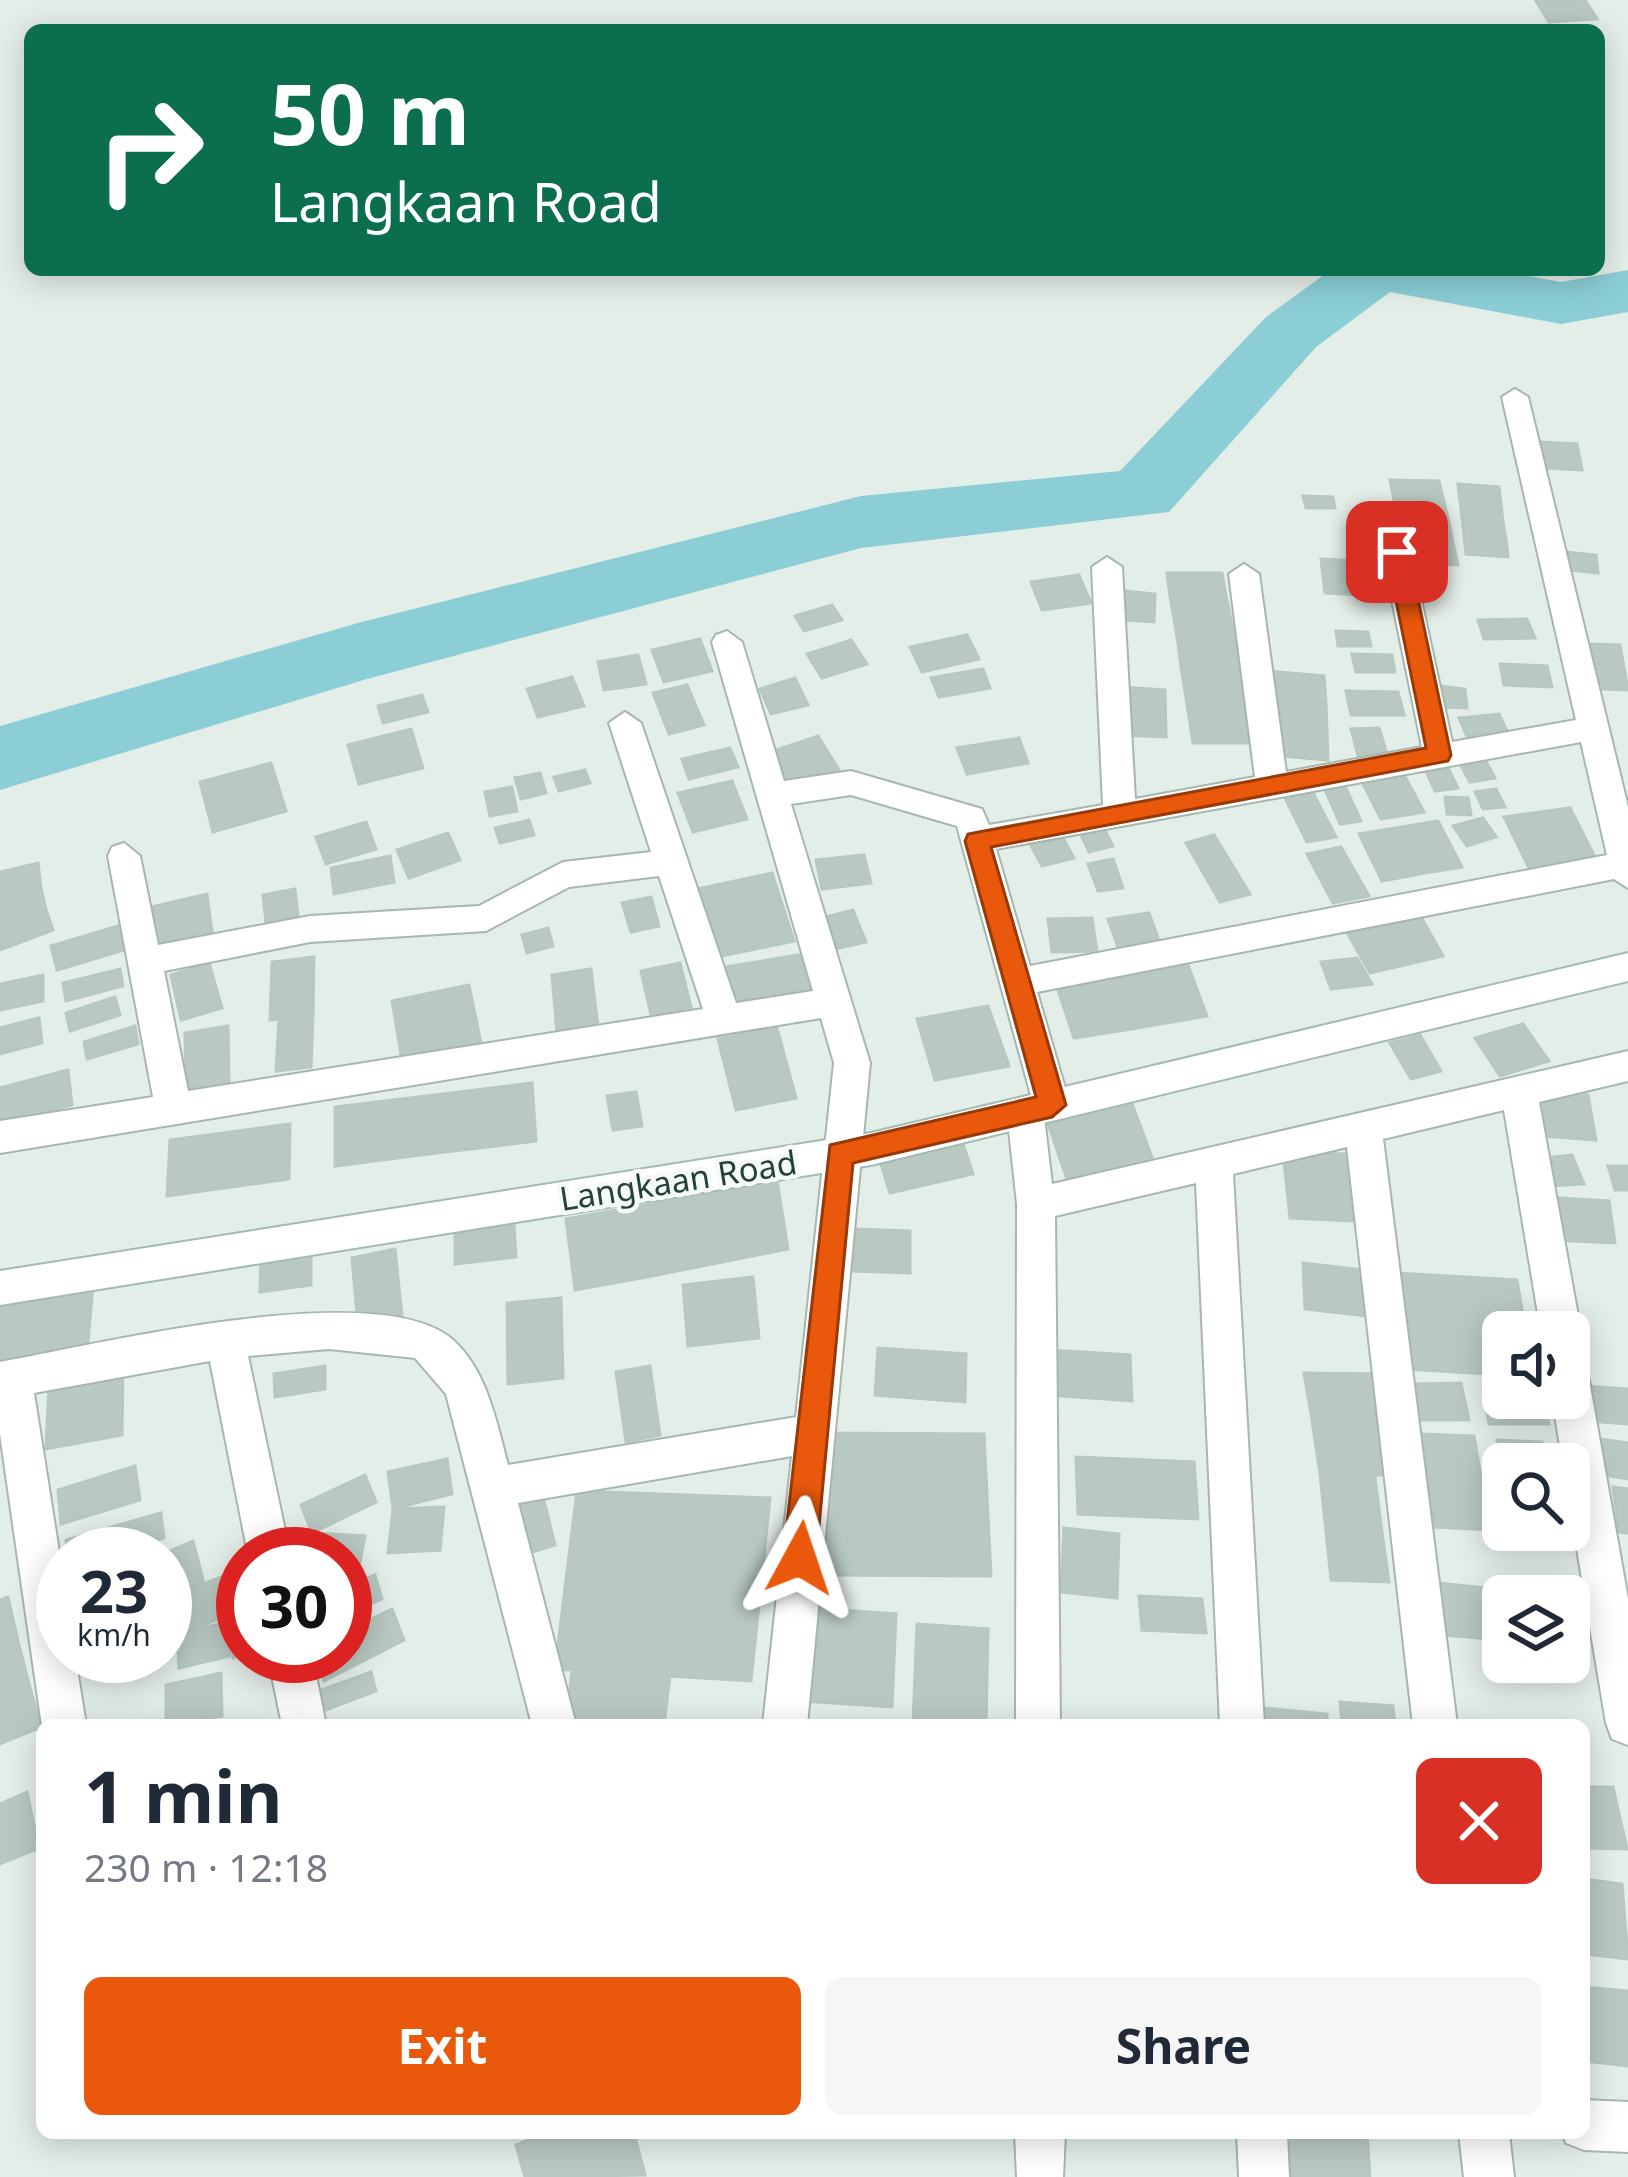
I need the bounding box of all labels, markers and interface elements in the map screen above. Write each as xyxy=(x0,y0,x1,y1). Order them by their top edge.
text: 50 m xyxy=(270,55,470,170)
icon: right xyxy=(72,72,228,228)
text: Langkaan Road xyxy=(270,164,662,238)
pin xyxy=(1346,501,1448,603)
icon: arrive xyxy=(1364,519,1430,585)
street label: Langkaan Road xyxy=(556,1139,800,1221)
map controls xyxy=(1482,1311,1590,1683)
button: sound xyxy=(1482,1311,1590,1419)
button: search xyxy=(1482,1443,1590,1551)
position arrow xyxy=(737,1495,863,1621)
speed limit sign: 30 xyxy=(216,1527,372,1683)
text: 23 xyxy=(80,1549,148,1631)
button: layers xyxy=(1482,1575,1590,1683)
text: km/h xyxy=(77,1614,151,1655)
text: 1 min xyxy=(84,1746,282,1844)
button: close xyxy=(1416,1758,1542,1884)
text: 230 m · 12:18 xyxy=(84,1840,328,1893)
button: Exit xyxy=(84,1977,801,2115)
button: Share xyxy=(825,1977,1542,2115)

